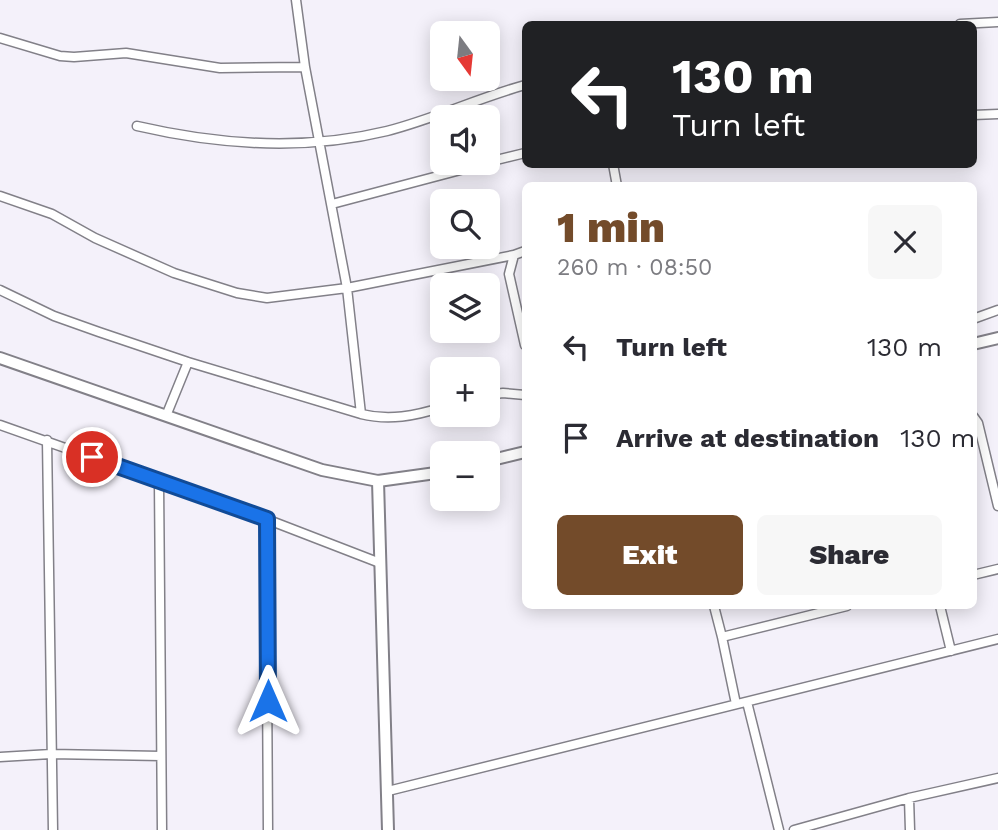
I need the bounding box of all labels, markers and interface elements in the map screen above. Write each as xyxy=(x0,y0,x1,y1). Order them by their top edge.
north arrow xyxy=(430,21,500,91)
map controls xyxy=(430,21,500,511)
text: 130 m xyxy=(672,47,814,105)
icon: left xyxy=(557,49,648,140)
button: sound xyxy=(430,105,500,175)
text: Turn left xyxy=(672,106,805,144)
button: search xyxy=(430,189,500,259)
text: 1 min xyxy=(557,203,665,252)
button: close xyxy=(868,205,942,279)
text: 260 m · 08:50 xyxy=(557,254,712,281)
button: layers xyxy=(430,273,500,343)
icon: left xyxy=(557,328,595,366)
text: Turn left xyxy=(616,332,727,362)
text: 130 m xyxy=(867,332,942,362)
button: + xyxy=(430,357,500,427)
icon: arrive xyxy=(557,419,595,457)
text: Arrive at destination xyxy=(616,423,879,453)
text: 130 m xyxy=(900,423,975,453)
pin xyxy=(62,427,122,487)
icon: arrive xyxy=(73,438,111,476)
button: − xyxy=(430,441,500,511)
button: Exit xyxy=(557,515,743,595)
button: Share xyxy=(757,515,942,595)
position arrow xyxy=(231,664,305,738)

